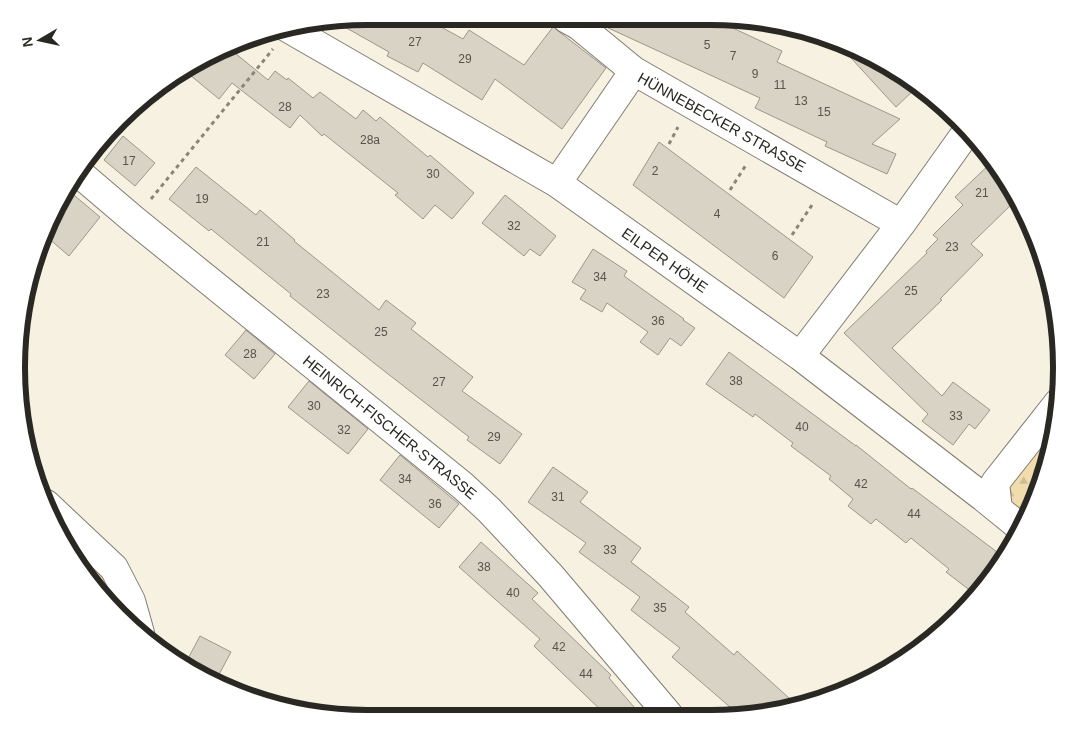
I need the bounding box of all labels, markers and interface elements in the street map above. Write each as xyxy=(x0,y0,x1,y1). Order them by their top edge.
north arrow xyxy=(15,15,65,65)
house number: 27 xyxy=(408,35,422,49)
text: N xyxy=(18,36,36,48)
house number: 5 xyxy=(704,38,711,52)
house number: 7 xyxy=(730,49,737,63)
house number: 29 xyxy=(458,52,472,66)
house number: 9 xyxy=(752,67,759,81)
street label: HÜNNEBECKER STRASSE xyxy=(635,69,809,175)
house number: 11 xyxy=(774,78,787,92)
house number: 13 xyxy=(794,94,808,108)
house number: 28 xyxy=(278,100,292,114)
house number: 15 xyxy=(817,105,831,119)
house number: 28a xyxy=(360,133,380,147)
house number: 17 xyxy=(122,154,136,168)
house number: 2 xyxy=(652,164,659,178)
house number: 30 xyxy=(426,167,440,181)
house number: 21 xyxy=(975,186,989,200)
house number: 19 xyxy=(195,192,209,206)
house number: 4 xyxy=(714,207,721,221)
house number: 32 xyxy=(507,219,521,233)
street label: EILPER HÖHE xyxy=(619,224,711,296)
house number: 21 xyxy=(256,235,270,249)
house number: 23 xyxy=(945,240,959,254)
house number: 6 xyxy=(772,249,779,263)
house number: 34 xyxy=(593,270,607,284)
house number: 25 xyxy=(904,284,918,298)
house number: 23 xyxy=(316,287,330,301)
house number: 36 xyxy=(651,314,665,328)
house number: 25 xyxy=(374,325,388,339)
house number: 28 xyxy=(243,347,257,361)
street label: HEINRICH-FISCHER-STRASSE xyxy=(300,352,480,502)
house number: 38 xyxy=(729,374,743,388)
house number: 27 xyxy=(432,375,446,389)
house number: 30 xyxy=(307,399,321,413)
house number: 33 xyxy=(949,409,963,423)
house number: 40 xyxy=(795,420,809,434)
house number: 32 xyxy=(337,423,351,437)
house number: 29 xyxy=(487,430,501,444)
house number: 34 xyxy=(398,472,412,486)
house number: 42 xyxy=(854,477,868,491)
house number: 31 xyxy=(551,490,565,504)
house number: 36 xyxy=(428,497,442,511)
house number: 44 xyxy=(907,507,921,521)
house number: 33 xyxy=(603,543,617,557)
house number: 38 xyxy=(477,560,491,574)
house number: 40 xyxy=(506,586,520,600)
house number: 35 xyxy=(653,601,667,615)
house number: 42 xyxy=(552,640,566,654)
house number: 44 xyxy=(579,667,593,681)

